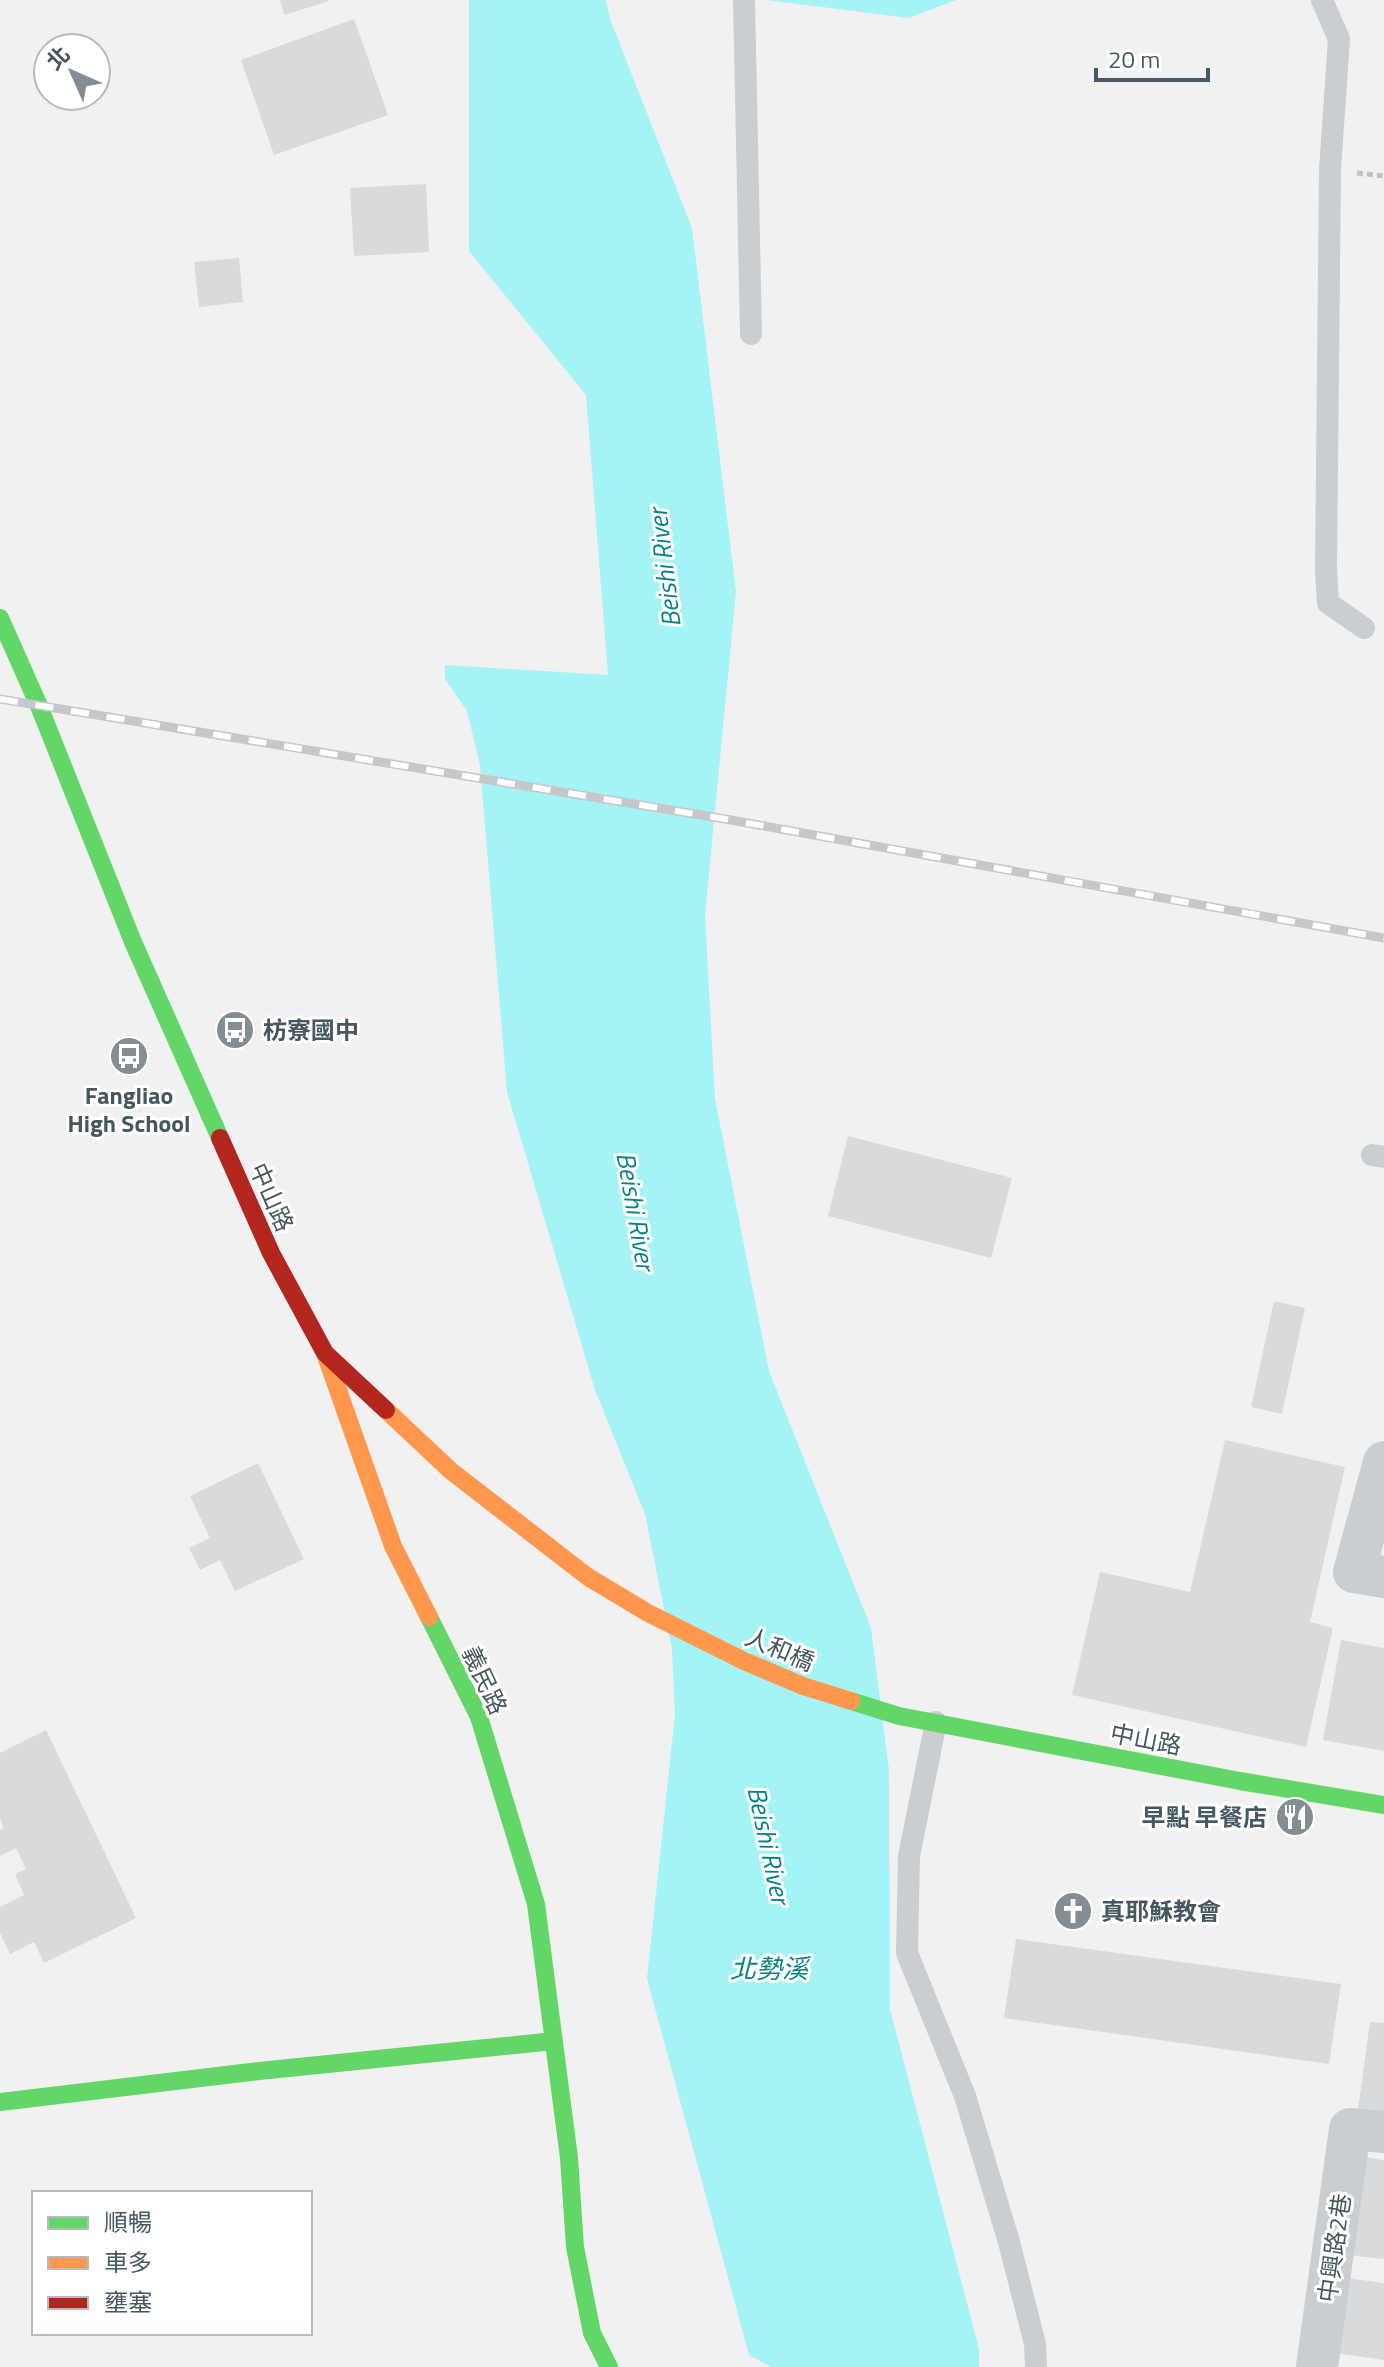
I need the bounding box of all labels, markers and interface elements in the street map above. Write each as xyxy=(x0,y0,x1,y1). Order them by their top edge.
north arrow xyxy=(32,32,112,112)
scale bar xyxy=(1096,32,1208,82)
text: 北 xyxy=(38,38,78,78)
text: 20 m xyxy=(1108,41,1160,77)
water label: Beishi River xyxy=(637,504,691,630)
bus stop icon: 枋寮國中 xyxy=(214,1009,256,1051)
place label: 枋寮國中 xyxy=(263,1012,359,1048)
bus stop icon: Fangliao High School xyxy=(108,1035,150,1077)
place label: Fangliao High School xyxy=(68,1077,190,1141)
water label: Beishi River xyxy=(606,1149,666,1276)
street label: 中山路 xyxy=(241,1157,303,1237)
street label: 人和橋 xyxy=(740,1618,820,1680)
street label: 義民路 xyxy=(453,1640,517,1720)
street label: 中山路 xyxy=(1107,1714,1185,1764)
water label: Beishi River xyxy=(738,1783,801,1910)
restaurant icon: 早點 早餐店 xyxy=(1274,1796,1316,1838)
place label: 早點 早餐店 xyxy=(1142,1799,1267,1835)
church icon: 真耶穌教會 xyxy=(1052,1890,1094,1932)
place label: 真耶穌教會 xyxy=(1101,1893,1221,1929)
water label: 北勢溪 xyxy=(730,1949,812,1988)
legend xyxy=(32,2191,312,2335)
street label: 中興路2巷 xyxy=(1309,2191,1359,2305)
text: 順暢 xyxy=(104,2204,152,2240)
text: 車多 xyxy=(104,2244,152,2280)
text: 壅塞 xyxy=(104,2284,152,2320)

